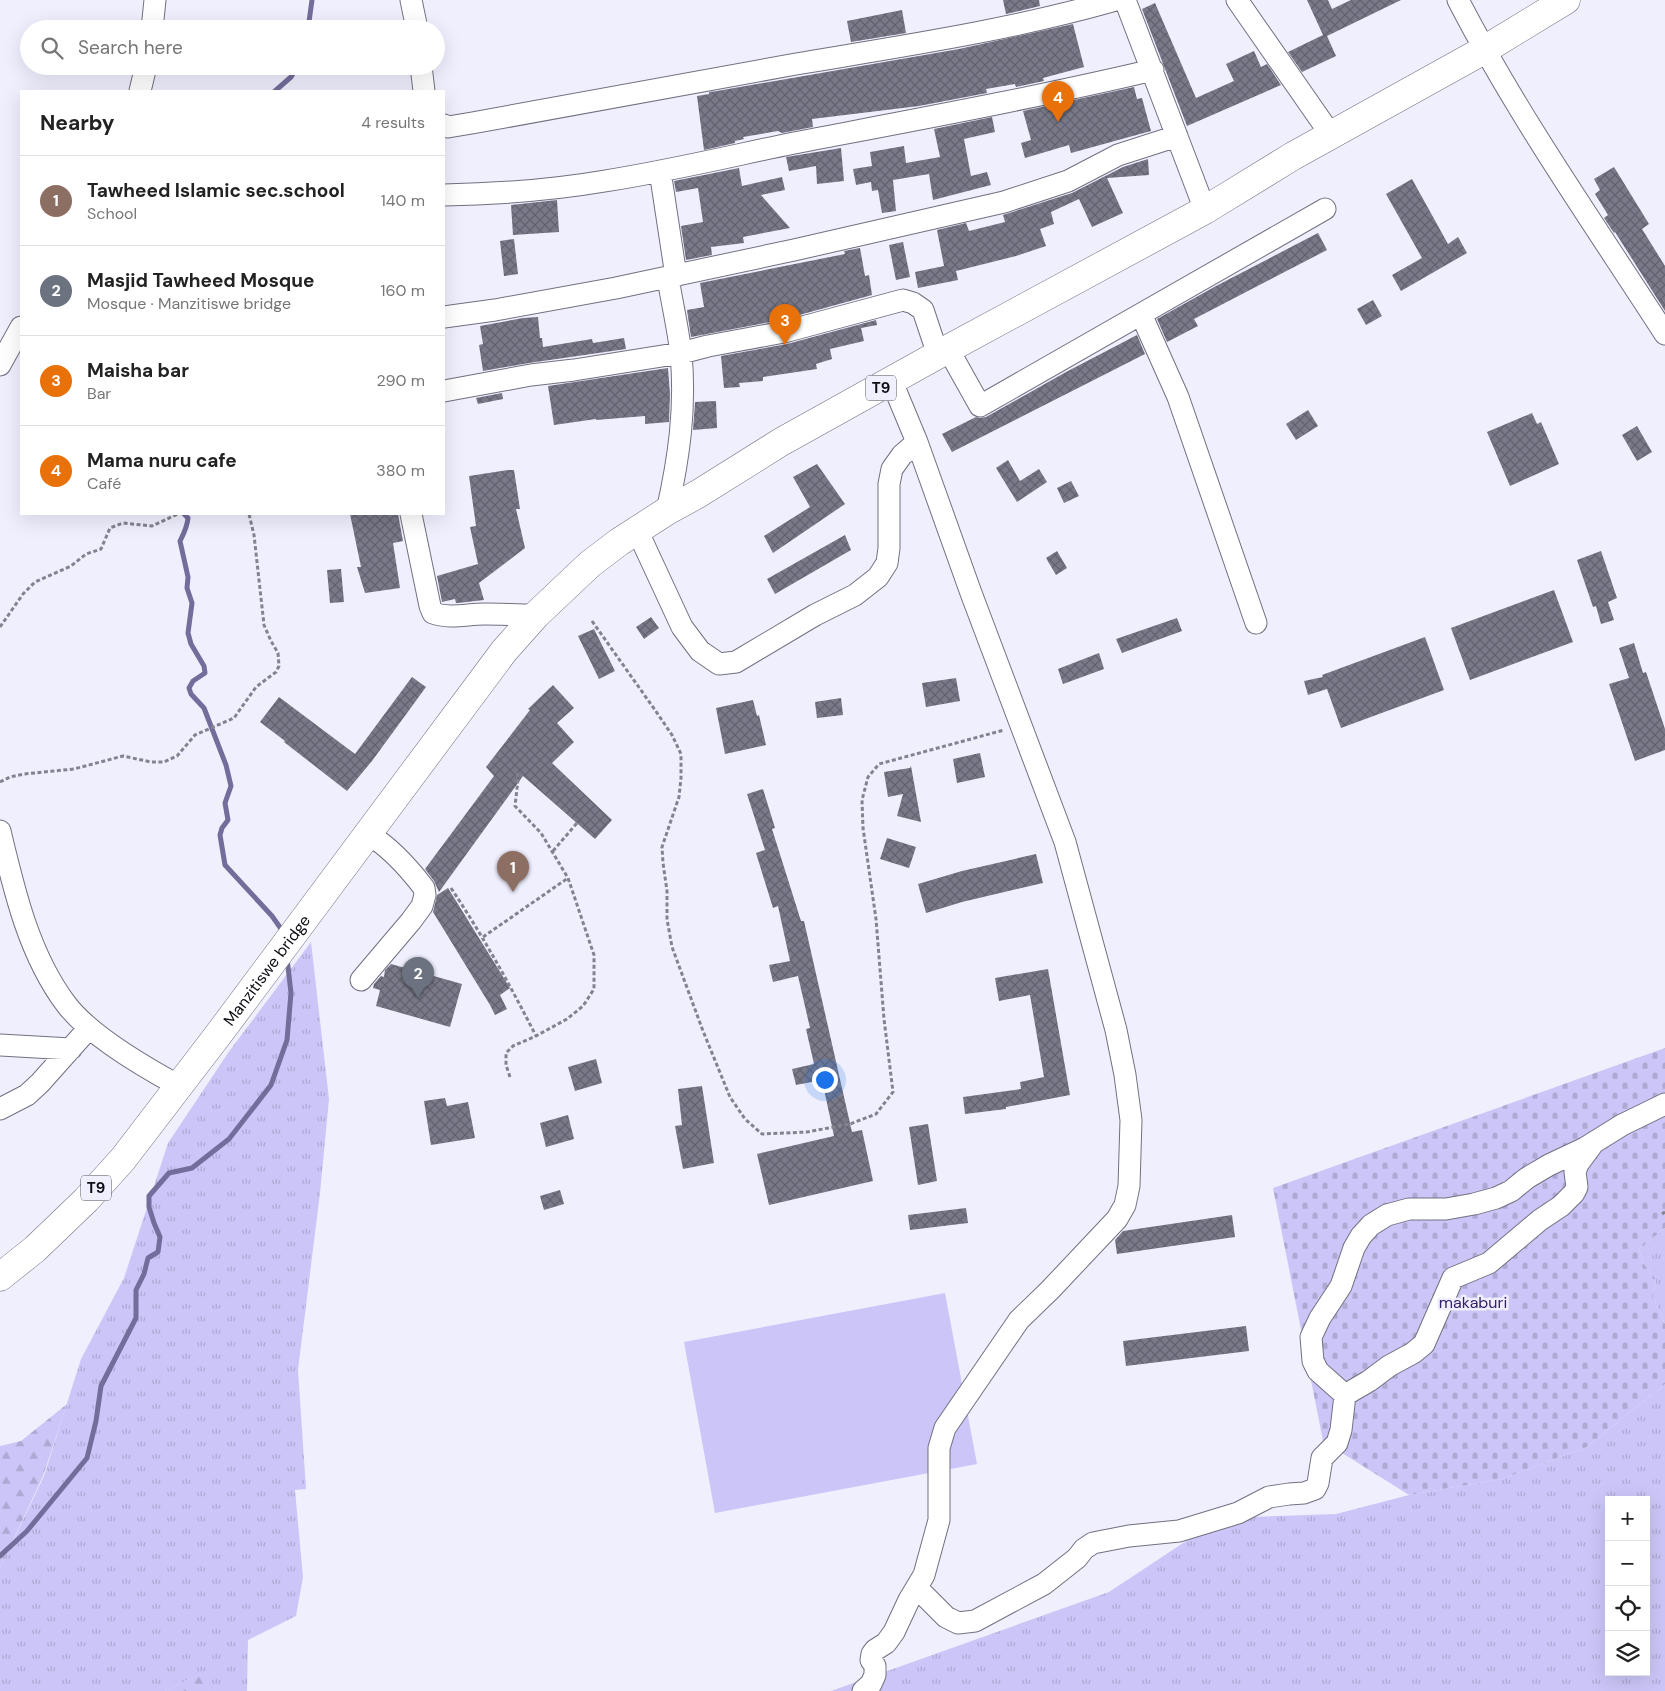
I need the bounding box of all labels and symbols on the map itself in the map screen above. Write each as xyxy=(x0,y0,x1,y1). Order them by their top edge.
pin: 4 xyxy=(1042,81,1074,122)
pin: 3 xyxy=(769,304,801,345)
road number: T9 xyxy=(866,376,896,400)
pin: 1 xyxy=(497,851,529,892)
street label: Manzitiswe bridge xyxy=(218,910,315,1030)
pin: 2 xyxy=(402,957,434,998)
your location xyxy=(812,1067,838,1093)
road number: T9 xyxy=(81,1176,111,1200)
park label: makaburi xyxy=(1439,1292,1507,1313)

